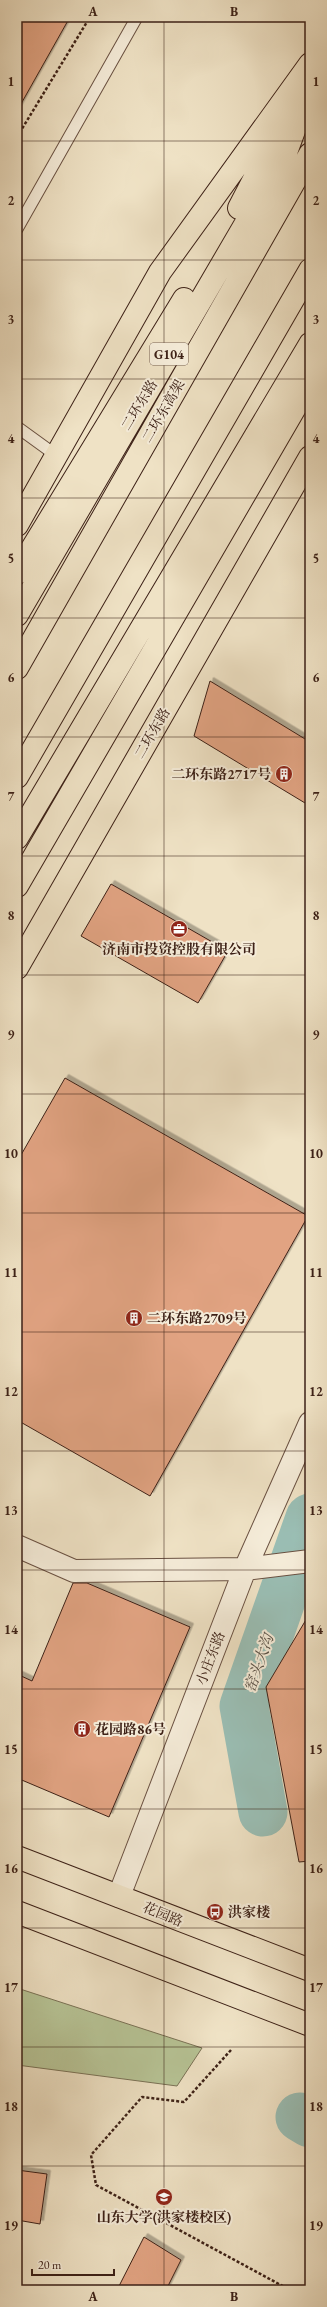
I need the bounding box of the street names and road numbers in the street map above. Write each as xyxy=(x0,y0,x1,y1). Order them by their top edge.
road number: G104 xyxy=(150,343,188,365)
street label: 二环东路 xyxy=(117,376,161,434)
street label: 二环东高架 xyxy=(138,376,188,446)
street label: 二环东路 xyxy=(130,704,174,762)
street label: 小庄东路 xyxy=(192,1629,228,1687)
street label: 花园路 xyxy=(140,1898,186,1930)

